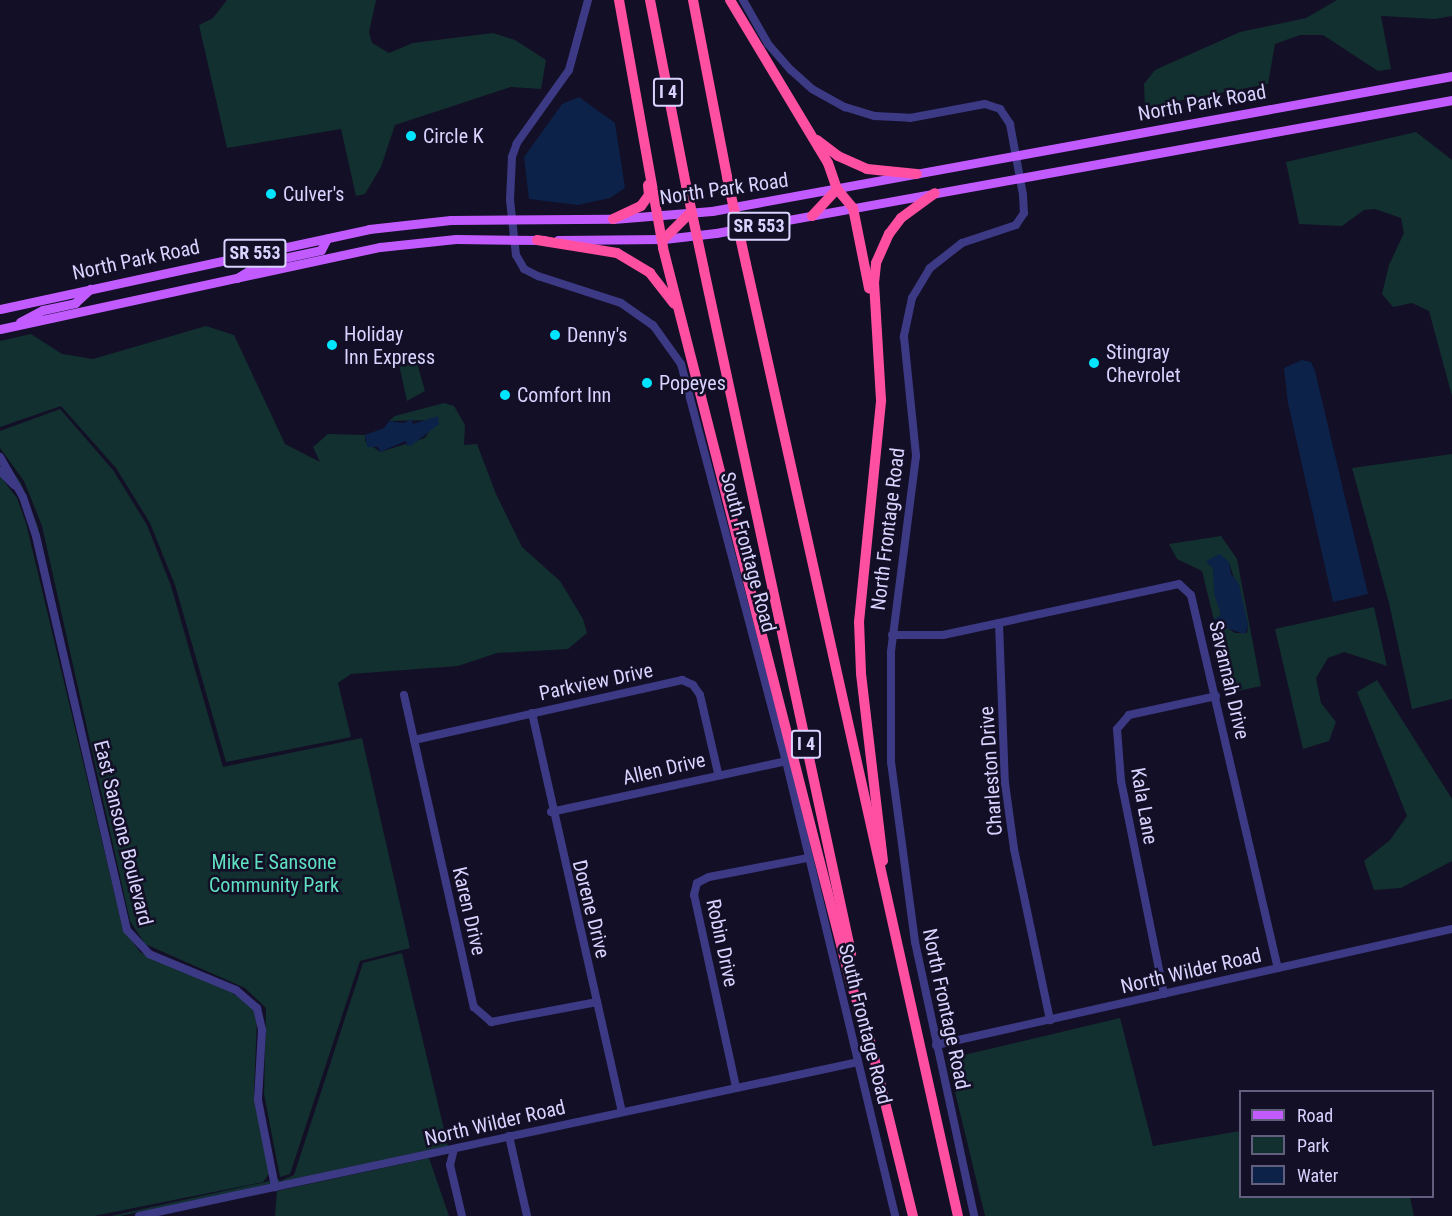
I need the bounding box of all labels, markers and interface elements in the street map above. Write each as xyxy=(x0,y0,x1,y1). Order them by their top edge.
road number: I 4 xyxy=(652,77,684,107)
street label: North Park Road xyxy=(1136,80,1268,126)
place label: Circle K xyxy=(423,124,484,148)
marker: Circle K xyxy=(404,129,418,143)
street label: North Park Road xyxy=(658,168,790,210)
place label: Culver's xyxy=(283,182,344,206)
marker: Culver's xyxy=(264,187,278,201)
road number: SR 553 xyxy=(726,211,792,241)
street label: North Park Road xyxy=(70,235,202,285)
road number: SR 553 xyxy=(222,238,288,268)
place label: Holiday Inn Express xyxy=(344,322,435,369)
place label: Denny's xyxy=(567,323,627,347)
marker: Denny's xyxy=(548,328,562,342)
marker: Holiday Inn Express xyxy=(325,338,339,352)
place label: Stingray Chevrolet xyxy=(1106,340,1181,387)
marker: Stingray Chevrolet xyxy=(1087,356,1101,370)
place label: Popeyes xyxy=(659,371,726,395)
marker: Popeyes xyxy=(640,376,654,390)
place label: Comfort Inn xyxy=(517,383,611,407)
marker: Comfort Inn xyxy=(498,388,512,402)
street label: North Frontage Road xyxy=(866,446,910,612)
street label: South Frontage Road xyxy=(715,469,781,635)
street label: Savannah Drive xyxy=(1204,618,1254,742)
street label: Parkview Drive xyxy=(537,658,655,706)
street label: Charleston Drive xyxy=(975,705,1007,837)
road number: I 4 xyxy=(790,729,822,759)
street label: East Sansone Boulevard xyxy=(88,738,158,928)
street label: Allen Drive xyxy=(620,748,708,790)
street label: Kala Lane xyxy=(1125,766,1163,846)
park label: Mike E Sansone Community Park xyxy=(209,851,339,898)
street label: Dorene Drive xyxy=(567,857,615,961)
street label: Karen Drive xyxy=(447,864,491,958)
street label: Robin Drive xyxy=(701,897,743,989)
street label: North Frontage Road xyxy=(917,926,975,1092)
street label: South Frontage Road xyxy=(833,941,897,1107)
street label: North Wilder Road xyxy=(1118,943,1264,999)
legend xyxy=(1239,1090,1434,1198)
street label: North Wilder Road xyxy=(422,1095,568,1151)
text: Road xyxy=(1297,1105,1333,1126)
text: Park xyxy=(1297,1135,1329,1156)
text: Water xyxy=(1297,1165,1338,1186)

